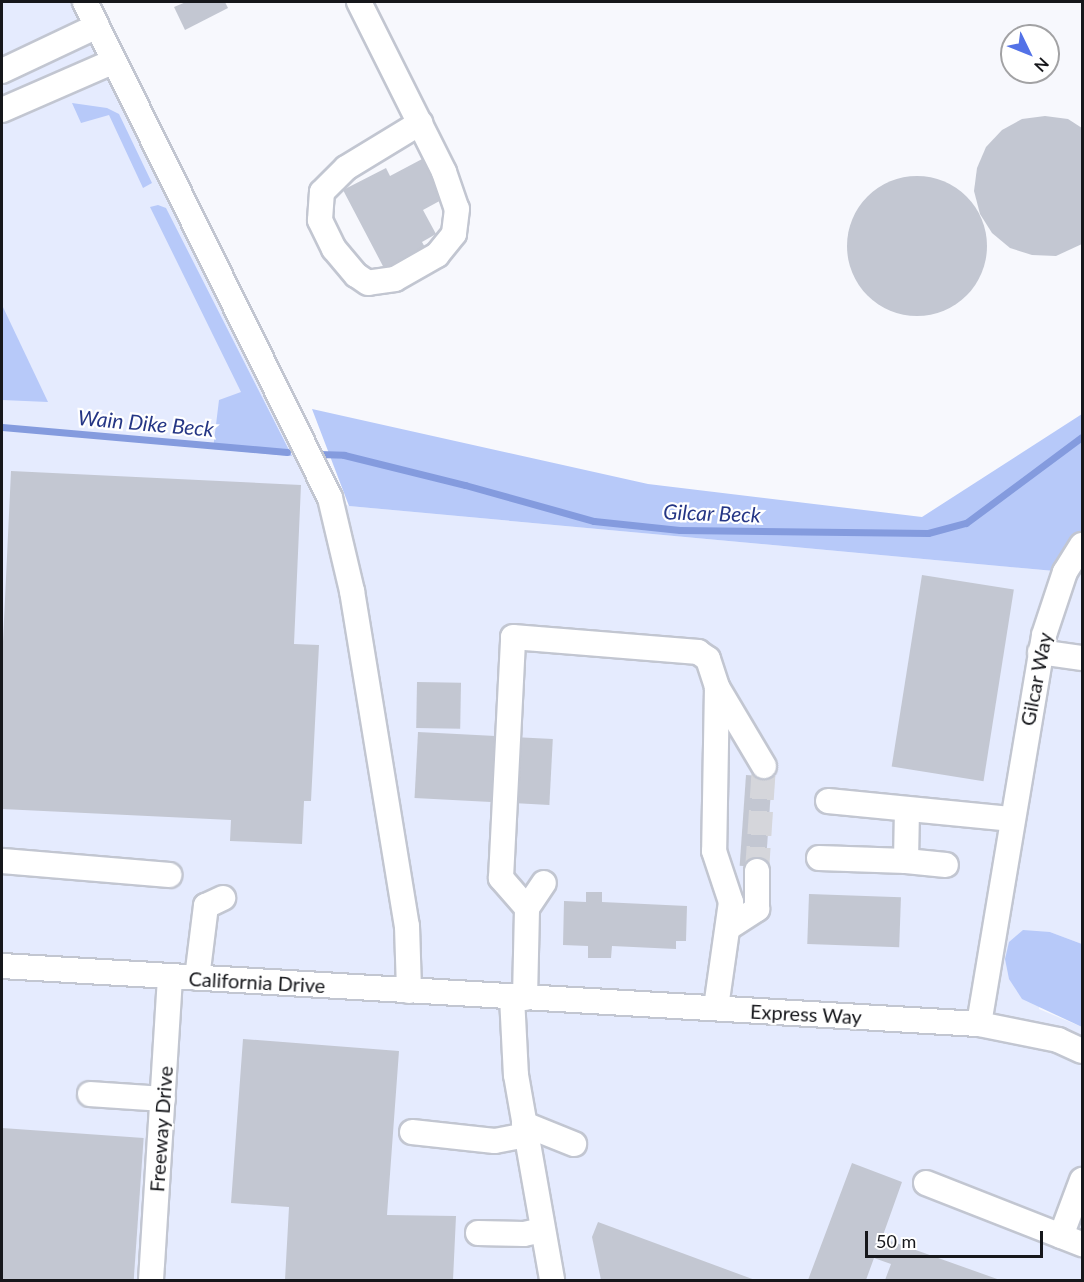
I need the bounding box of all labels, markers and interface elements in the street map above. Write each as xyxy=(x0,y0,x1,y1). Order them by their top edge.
north arrow xyxy=(1000,24,1060,84)
text: N xyxy=(1031,54,1053,76)
water label: Wain Dike Beck xyxy=(77,405,215,441)
water label: Gilcar Beck xyxy=(663,499,761,527)
street label: Gilcar Way xyxy=(1015,630,1057,728)
street label: California Drive xyxy=(188,966,326,998)
street label: Express Way xyxy=(749,999,863,1029)
street label: Freeway Drive xyxy=(145,1065,177,1193)
scale bar xyxy=(868,1219,1046,1257)
text: 50 m xyxy=(876,1230,916,1252)

